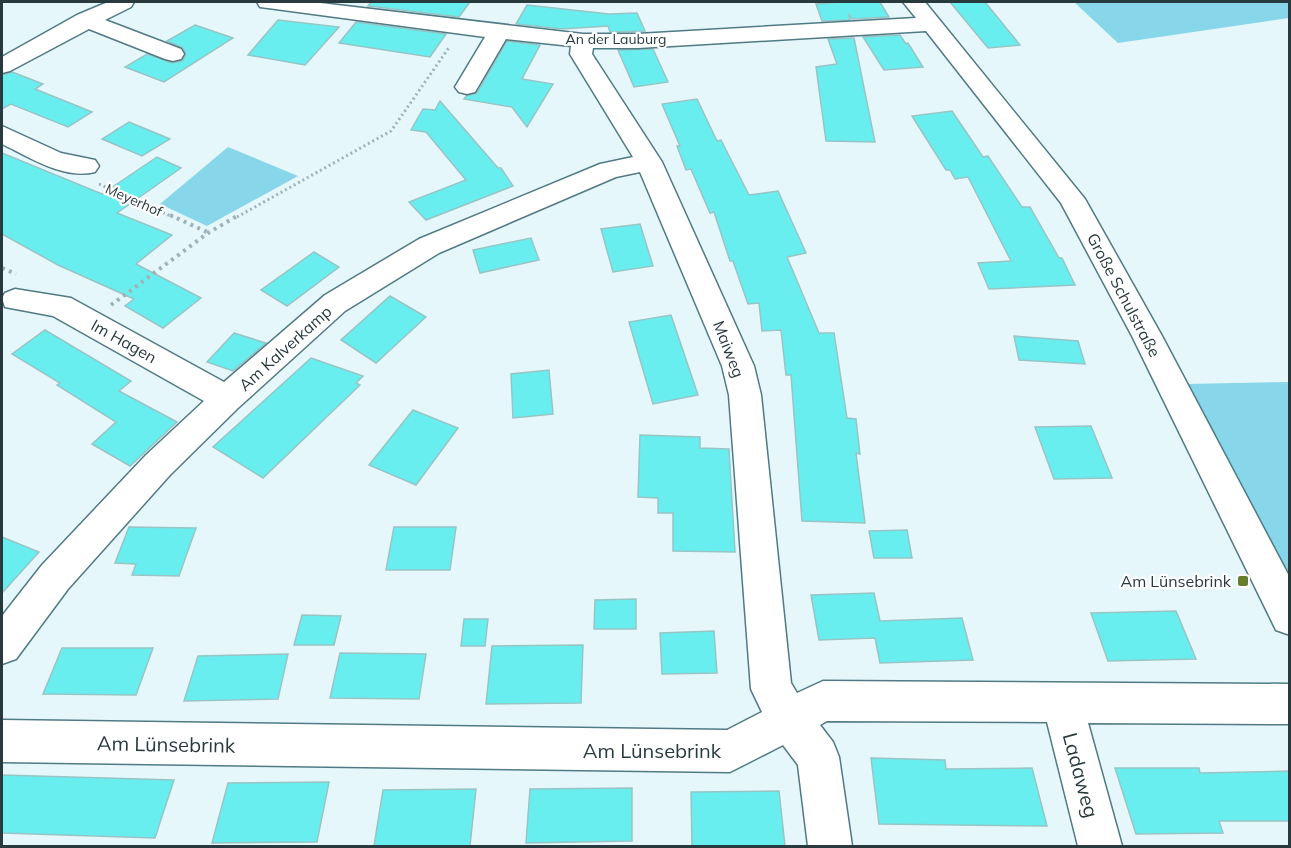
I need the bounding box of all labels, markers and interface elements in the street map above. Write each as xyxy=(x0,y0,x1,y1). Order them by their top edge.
street label: An der Lauburg xyxy=(566,30,666,48)
street label: Meyerhof xyxy=(103,179,166,221)
street label: Große Schulstraße xyxy=(1083,230,1165,360)
street label: Am Kalverkamp xyxy=(235,301,335,395)
street label: Im Hagen xyxy=(88,315,160,367)
street label: Maiweg xyxy=(709,318,749,380)
place label: Am Lünsebrink xyxy=(1120,571,1232,591)
marker: Am Lünsebrink xyxy=(1236,574,1250,588)
street label: Am Lünsebrink xyxy=(97,730,236,758)
street label: Ladaweg xyxy=(1058,730,1104,820)
street label: Am Lünsebrink xyxy=(583,738,722,763)

